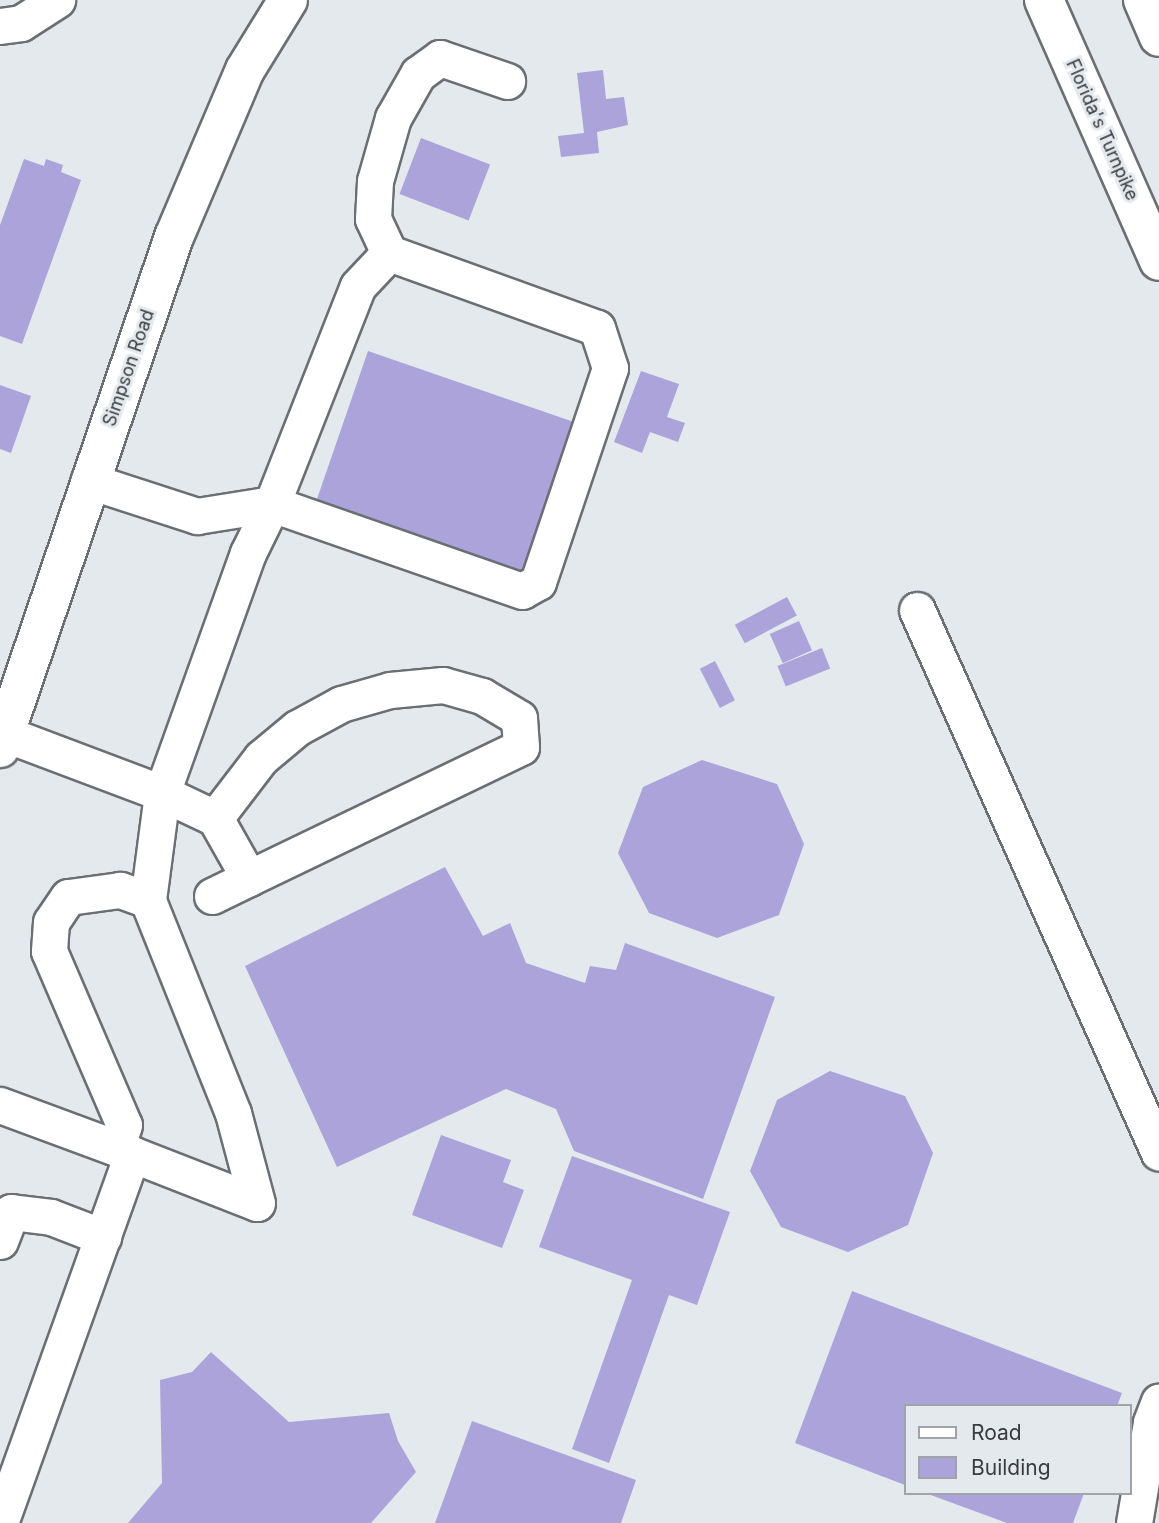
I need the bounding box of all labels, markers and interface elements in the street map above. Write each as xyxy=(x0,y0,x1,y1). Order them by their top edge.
street label: Florida's Turnpike xyxy=(1061,56,1143,204)
street label: Simpson Road xyxy=(99,307,159,429)
legend xyxy=(904,1404,1131,1495)
text: Road xyxy=(971,1420,1022,1445)
text: Building xyxy=(971,1455,1051,1480)

